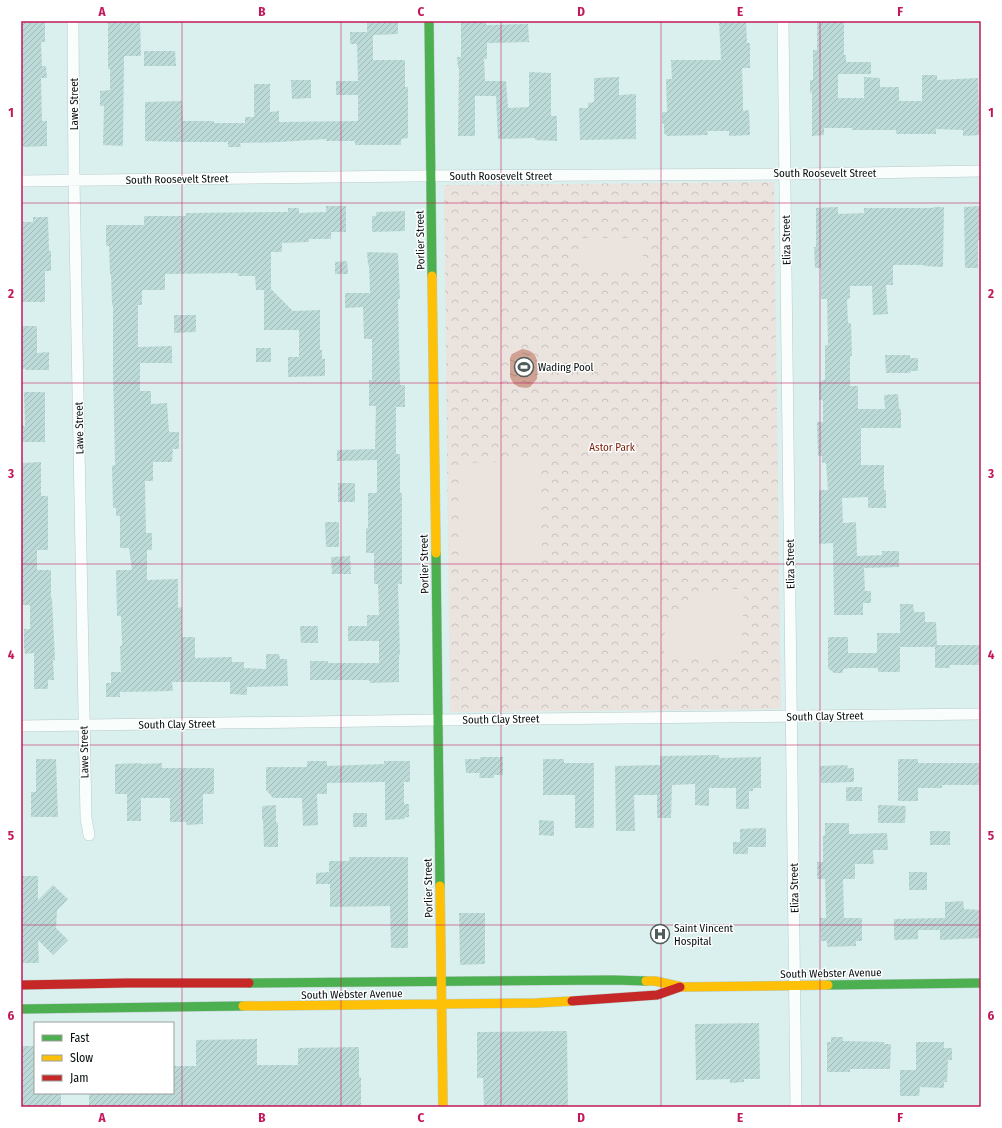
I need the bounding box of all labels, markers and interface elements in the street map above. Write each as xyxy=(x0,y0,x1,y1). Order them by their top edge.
text: A xyxy=(97,4,106,19)
text: B xyxy=(258,4,266,19)
text: C xyxy=(418,4,425,19)
text: D xyxy=(577,4,585,19)
text: E xyxy=(737,4,743,19)
text: F xyxy=(897,4,903,19)
street label: Lawe Street xyxy=(68,77,81,130)
text: 1 xyxy=(8,105,14,120)
text: 1 xyxy=(988,105,994,120)
street label: South Roosevelt Street xyxy=(774,167,877,180)
street label: South Roosevelt Street xyxy=(450,170,553,183)
street label: South Roosevelt Street xyxy=(125,172,229,187)
street label: Porlier Street xyxy=(413,210,428,270)
street label: Eliza Street xyxy=(780,214,793,265)
text: 2 xyxy=(7,286,14,301)
text: 2 xyxy=(987,286,994,301)
sports icon: Wading Pool xyxy=(513,356,535,378)
place label: Wading Pool xyxy=(538,361,594,374)
street label: Lawe Street xyxy=(73,401,86,454)
park label: Astor Park xyxy=(589,441,636,454)
text: 3 xyxy=(7,466,14,481)
text: 3 xyxy=(987,466,994,481)
street label: Porlier Street xyxy=(417,534,432,594)
street label: Eliza Street xyxy=(784,538,797,589)
text: 4 xyxy=(8,647,15,662)
text: 4 xyxy=(988,647,995,662)
street label: South Clay Street xyxy=(786,709,864,724)
street label: South Clay Street xyxy=(462,712,540,727)
street label: South Clay Street xyxy=(138,717,216,732)
street label: Lawe Street xyxy=(78,725,91,778)
text: 5 xyxy=(8,828,14,843)
text: 5 xyxy=(988,828,994,843)
street label: Porlier Street xyxy=(421,858,436,918)
street label: Eliza Street xyxy=(788,862,801,913)
place label: Saint Vincent Hospital xyxy=(674,922,733,948)
hospital icon: Saint Vincent Hospital xyxy=(649,923,671,945)
street label: South Webster Avenue xyxy=(780,966,882,981)
street label: South Webster Avenue xyxy=(301,987,403,1002)
text: 6 xyxy=(8,1008,15,1023)
text: 6 xyxy=(988,1008,995,1023)
legend xyxy=(34,1022,174,1094)
text: Fast xyxy=(70,1031,89,1045)
text: Slow xyxy=(70,1051,93,1065)
text: Jam xyxy=(70,1071,88,1085)
text: A xyxy=(97,1110,106,1125)
text: B xyxy=(258,1110,266,1125)
text: C xyxy=(418,1110,425,1125)
text: D xyxy=(577,1110,585,1125)
text: E xyxy=(737,1110,743,1125)
text: F xyxy=(897,1110,903,1125)

